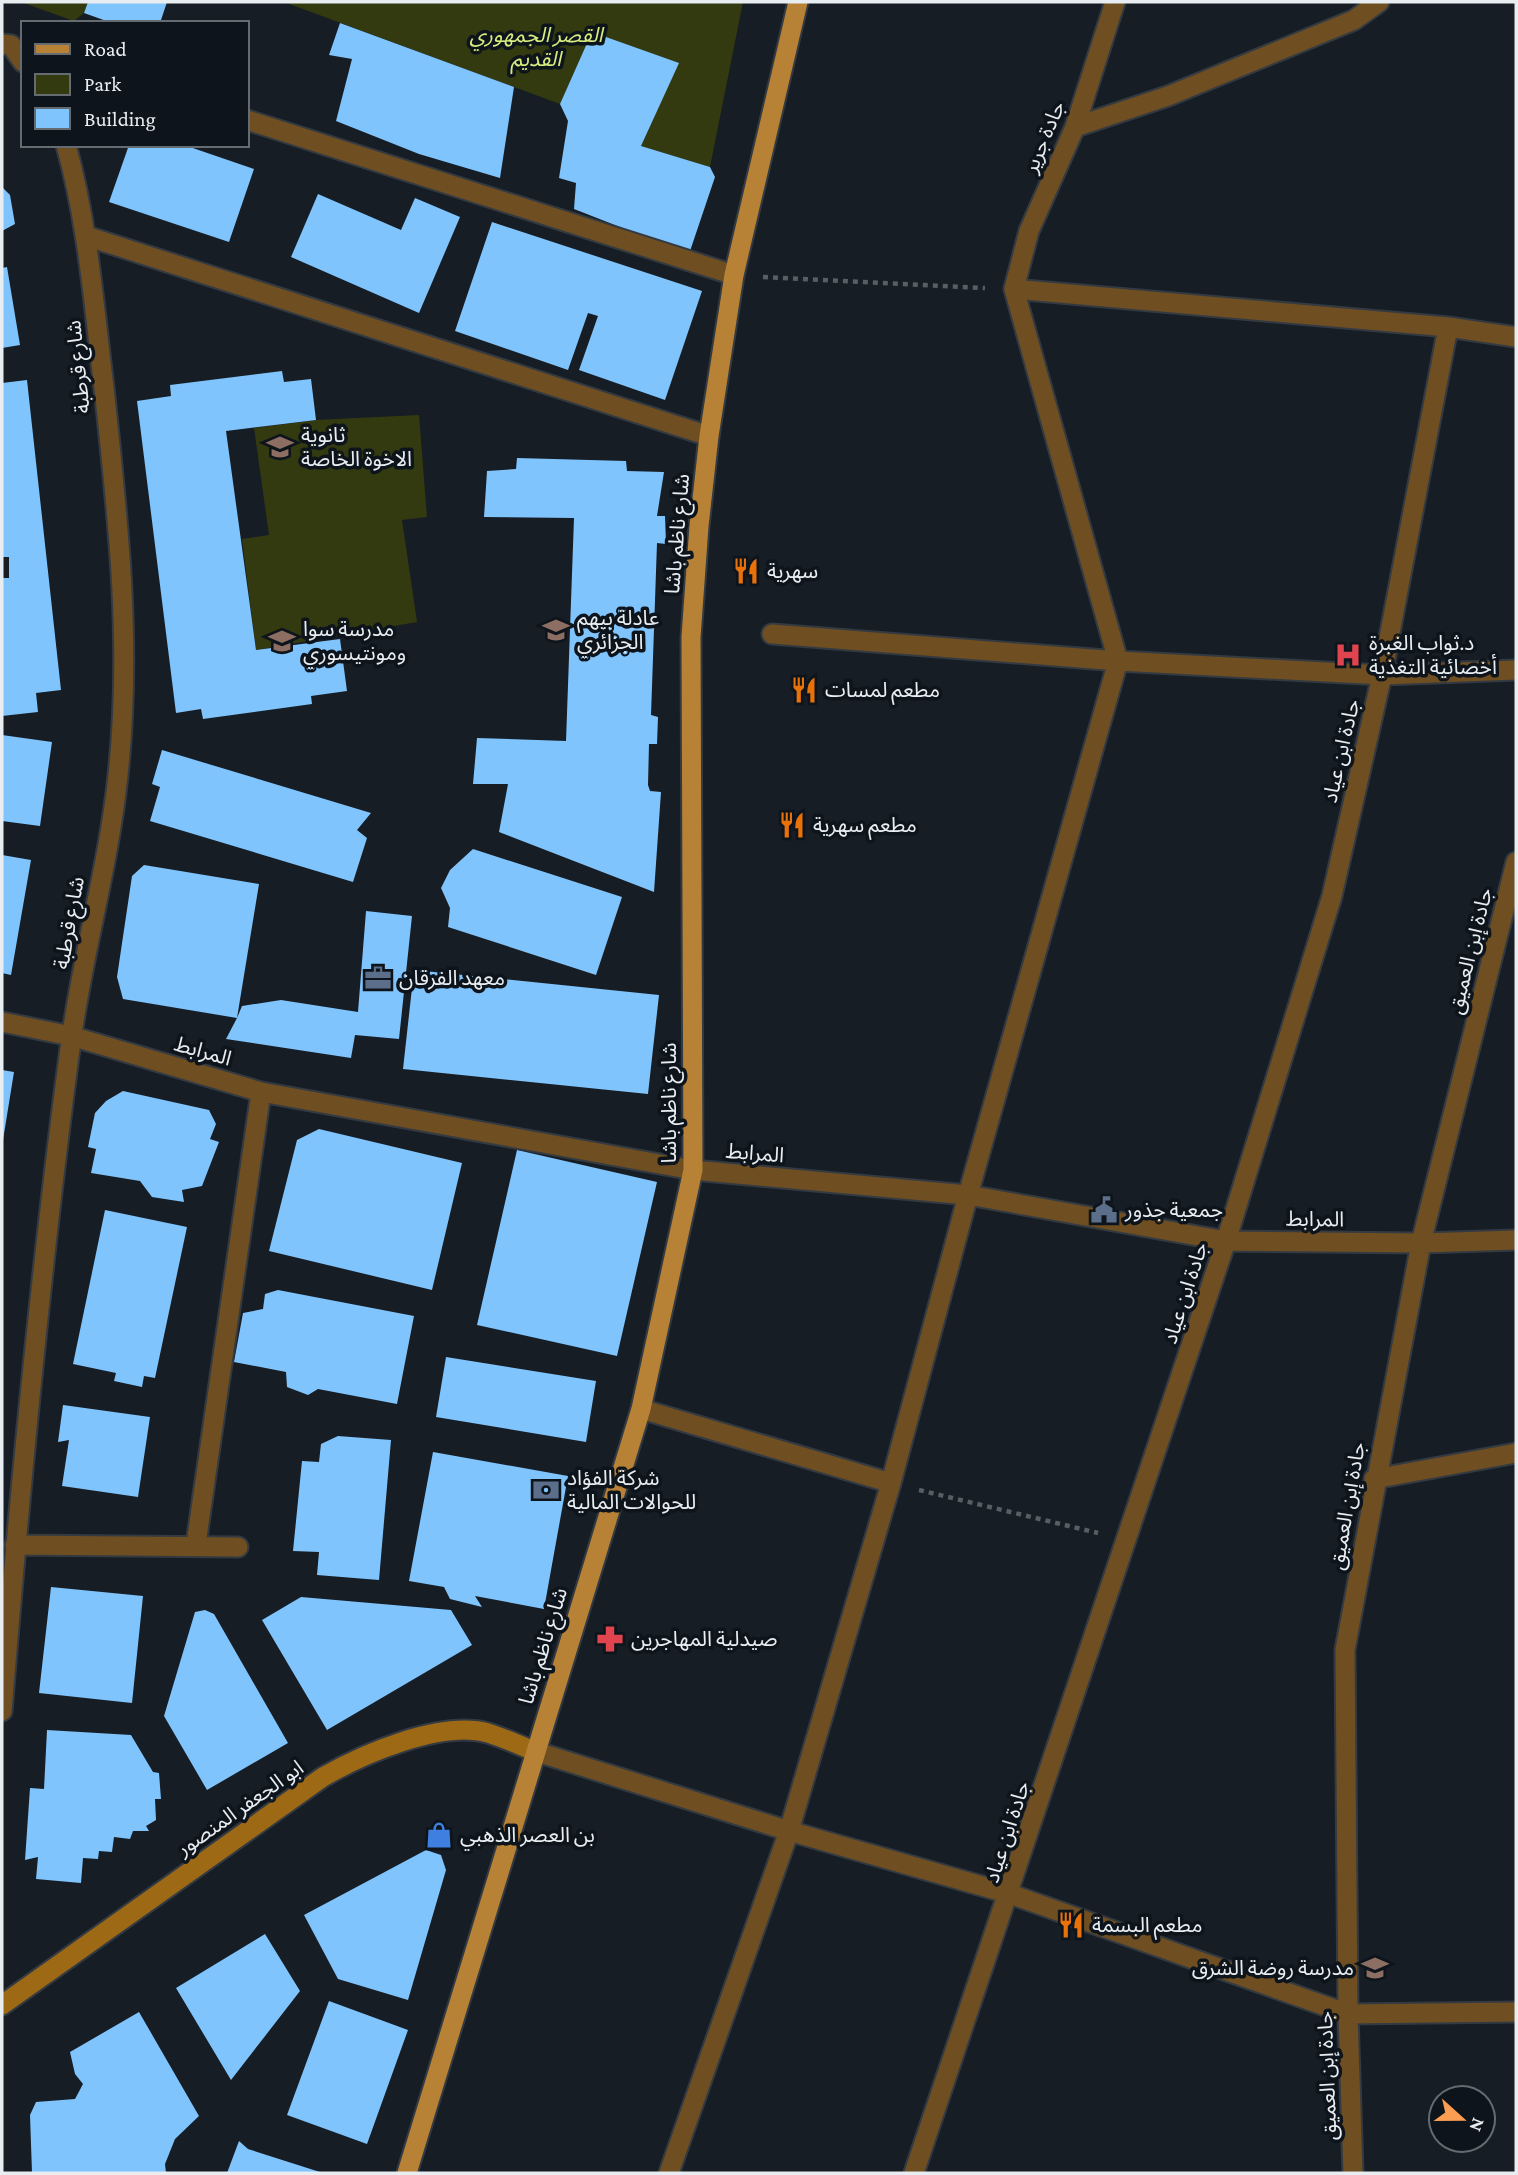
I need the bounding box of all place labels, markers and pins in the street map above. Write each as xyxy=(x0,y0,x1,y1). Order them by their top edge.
place label: ثانوية الاخوة الخاصة xyxy=(301,423,412,471)
school or university icon: ثانوية الاخوة الخاصة xyxy=(265,432,295,462)
restaurant icon: سهرية xyxy=(731,556,761,586)
place label: سهرية xyxy=(767,559,818,583)
place label: عادلة بيهم الجزائري xyxy=(577,606,659,658)
school or university icon: عادلة بيهم الجزائري xyxy=(541,615,571,645)
place label: مدرسة سوا ومونتيسوري xyxy=(303,617,406,669)
school or university icon: مدرسة سوا ومونتيسوري xyxy=(267,626,297,656)
place label: د.ثواب الغبرة أخصائية التغذية xyxy=(1369,631,1497,679)
hospital icon: د.ثواب الغبرة أخصائية التغذية xyxy=(1333,640,1363,670)
restaurant icon: مطعم لمسات xyxy=(789,675,819,705)
place label: مطعم لمسات xyxy=(825,678,940,705)
restaurant icon: مطعم سهرية xyxy=(777,810,807,840)
place label: مطعم سهرية xyxy=(813,813,917,840)
office icon: معهد الفرقان xyxy=(363,963,393,993)
place label: معهد الفرقان xyxy=(399,966,505,990)
public building icon: جمعية جذور xyxy=(1089,1195,1119,1225)
place label: جمعية جذور xyxy=(1124,1198,1223,1222)
place label: شركة الفؤاد للحوالات المالية xyxy=(567,1466,696,1514)
bank icon: شركة الفؤاد للحوالات المالية xyxy=(531,1475,561,1505)
pharmacy icon: صيدلية المهاجرين xyxy=(595,1624,625,1654)
place label: صيدلية المهاجرين xyxy=(631,1627,777,1651)
shop icon: بن العصر الذهبي xyxy=(424,1820,454,1850)
place label: بن العصر الذهبي xyxy=(460,1823,595,1851)
restaurant icon: مطعم البسمة xyxy=(1056,1910,1086,1940)
place label: مطعم البسمة xyxy=(1092,1913,1202,1940)
school or university icon: مدرسة روضة الشرق xyxy=(1360,1953,1390,1983)
place label: مدرسة روضة الشرق xyxy=(1192,1956,1354,1980)

